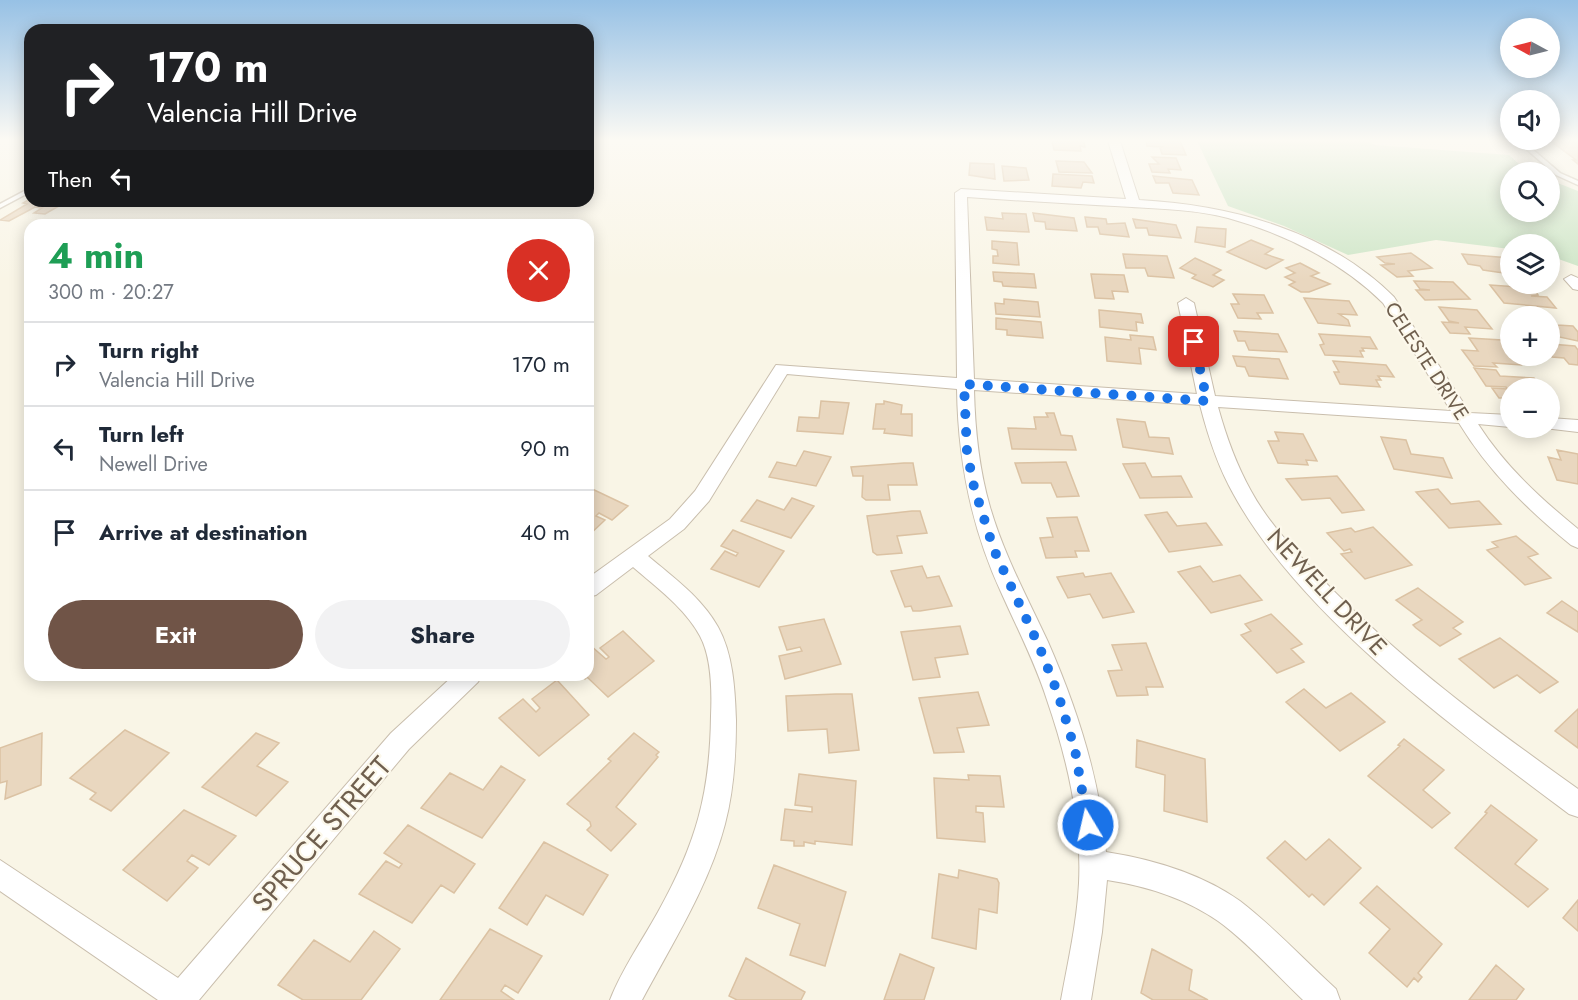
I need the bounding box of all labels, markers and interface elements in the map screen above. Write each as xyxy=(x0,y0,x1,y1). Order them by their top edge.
north arrow xyxy=(1500,18,1560,78)
map controls xyxy=(1500,18,1560,438)
text: 170 m xyxy=(147,37,269,98)
icon: right xyxy=(48,48,126,126)
button: sound xyxy=(1500,90,1560,150)
text: Valencia Hill Drive xyxy=(147,93,357,132)
icon: left xyxy=(105,162,138,195)
button: search xyxy=(1500,162,1560,222)
text: Then xyxy=(48,163,93,195)
text: 4 min xyxy=(48,229,144,281)
button: layers xyxy=(1500,234,1560,294)
button: close xyxy=(507,239,570,302)
text: 300 m · 20:27 xyxy=(48,278,174,307)
street label: CELESTE DRIVE xyxy=(1377,296,1476,426)
button: + xyxy=(1500,306,1560,366)
pin xyxy=(1168,316,1219,367)
icon: arrive xyxy=(1177,325,1210,358)
text: Turn right xyxy=(99,334,199,366)
icon: right xyxy=(48,348,81,381)
text: 170 m xyxy=(512,348,570,380)
text: Valencia Hill Drive xyxy=(99,366,255,395)
button: − xyxy=(1500,378,1560,438)
text: Turn left xyxy=(99,418,184,450)
icon: left xyxy=(48,432,81,465)
text: 90 m xyxy=(520,432,570,464)
text: Newell Drive xyxy=(99,450,208,479)
icon: arrive xyxy=(48,516,81,549)
text: Arrive at destination xyxy=(99,516,308,548)
text: 40 m xyxy=(520,516,570,548)
street label: NEWELL DRIVE xyxy=(1259,520,1395,663)
button: Exit xyxy=(48,600,303,669)
button: Share xyxy=(315,600,570,669)
street label: SPRUCE STREET xyxy=(242,747,401,921)
position arrow xyxy=(1056,793,1120,857)

